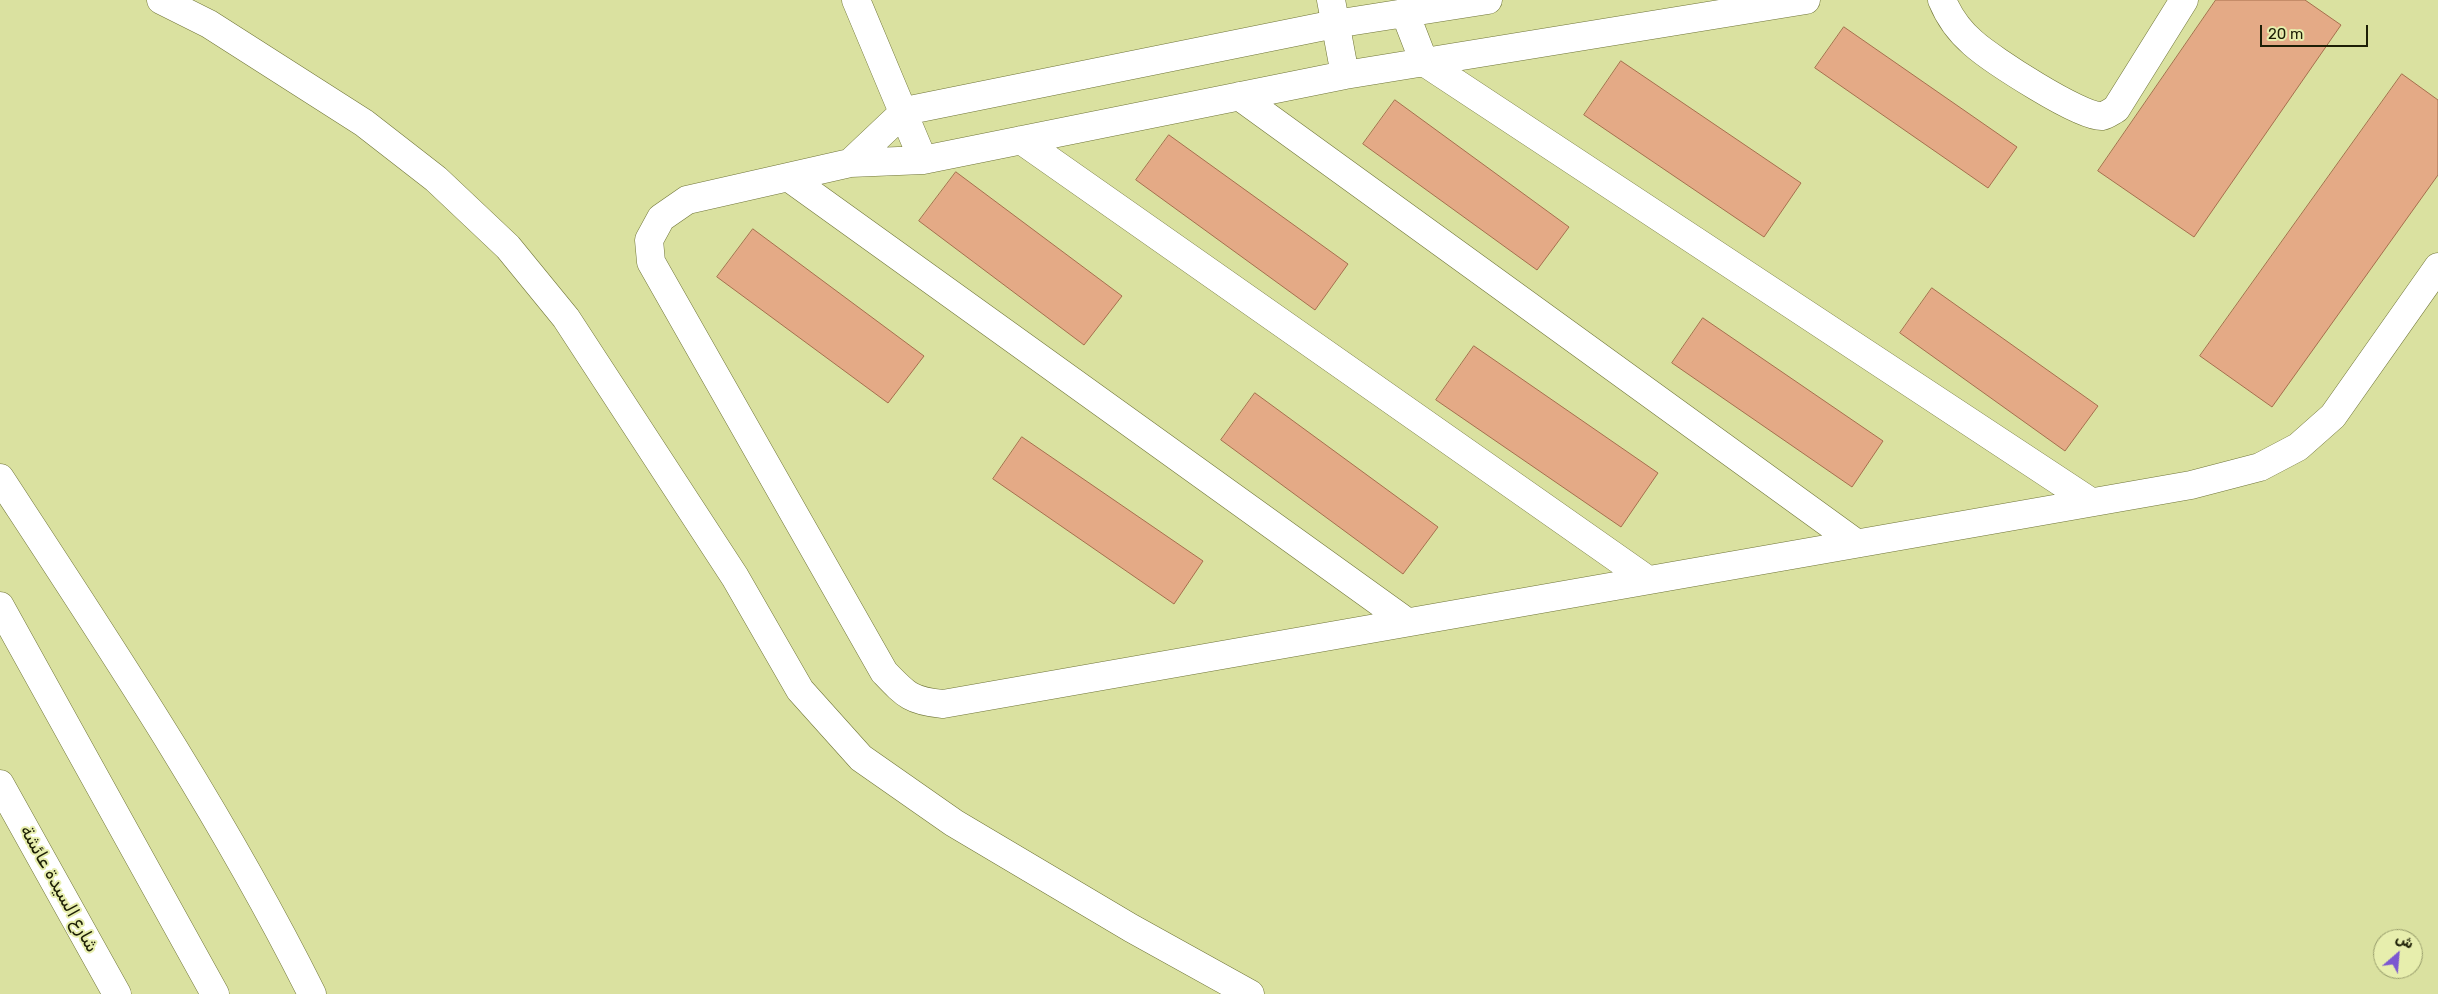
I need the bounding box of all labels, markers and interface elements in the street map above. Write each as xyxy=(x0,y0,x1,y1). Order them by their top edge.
scale bar xyxy=(2263,15,2370,47)
text: 20 m xyxy=(2268,25,2303,43)
street label: شارع السيدة عائشة xyxy=(15,822,103,956)
north arrow xyxy=(2373,929,2423,979)
text: ش xyxy=(2393,929,2416,953)

